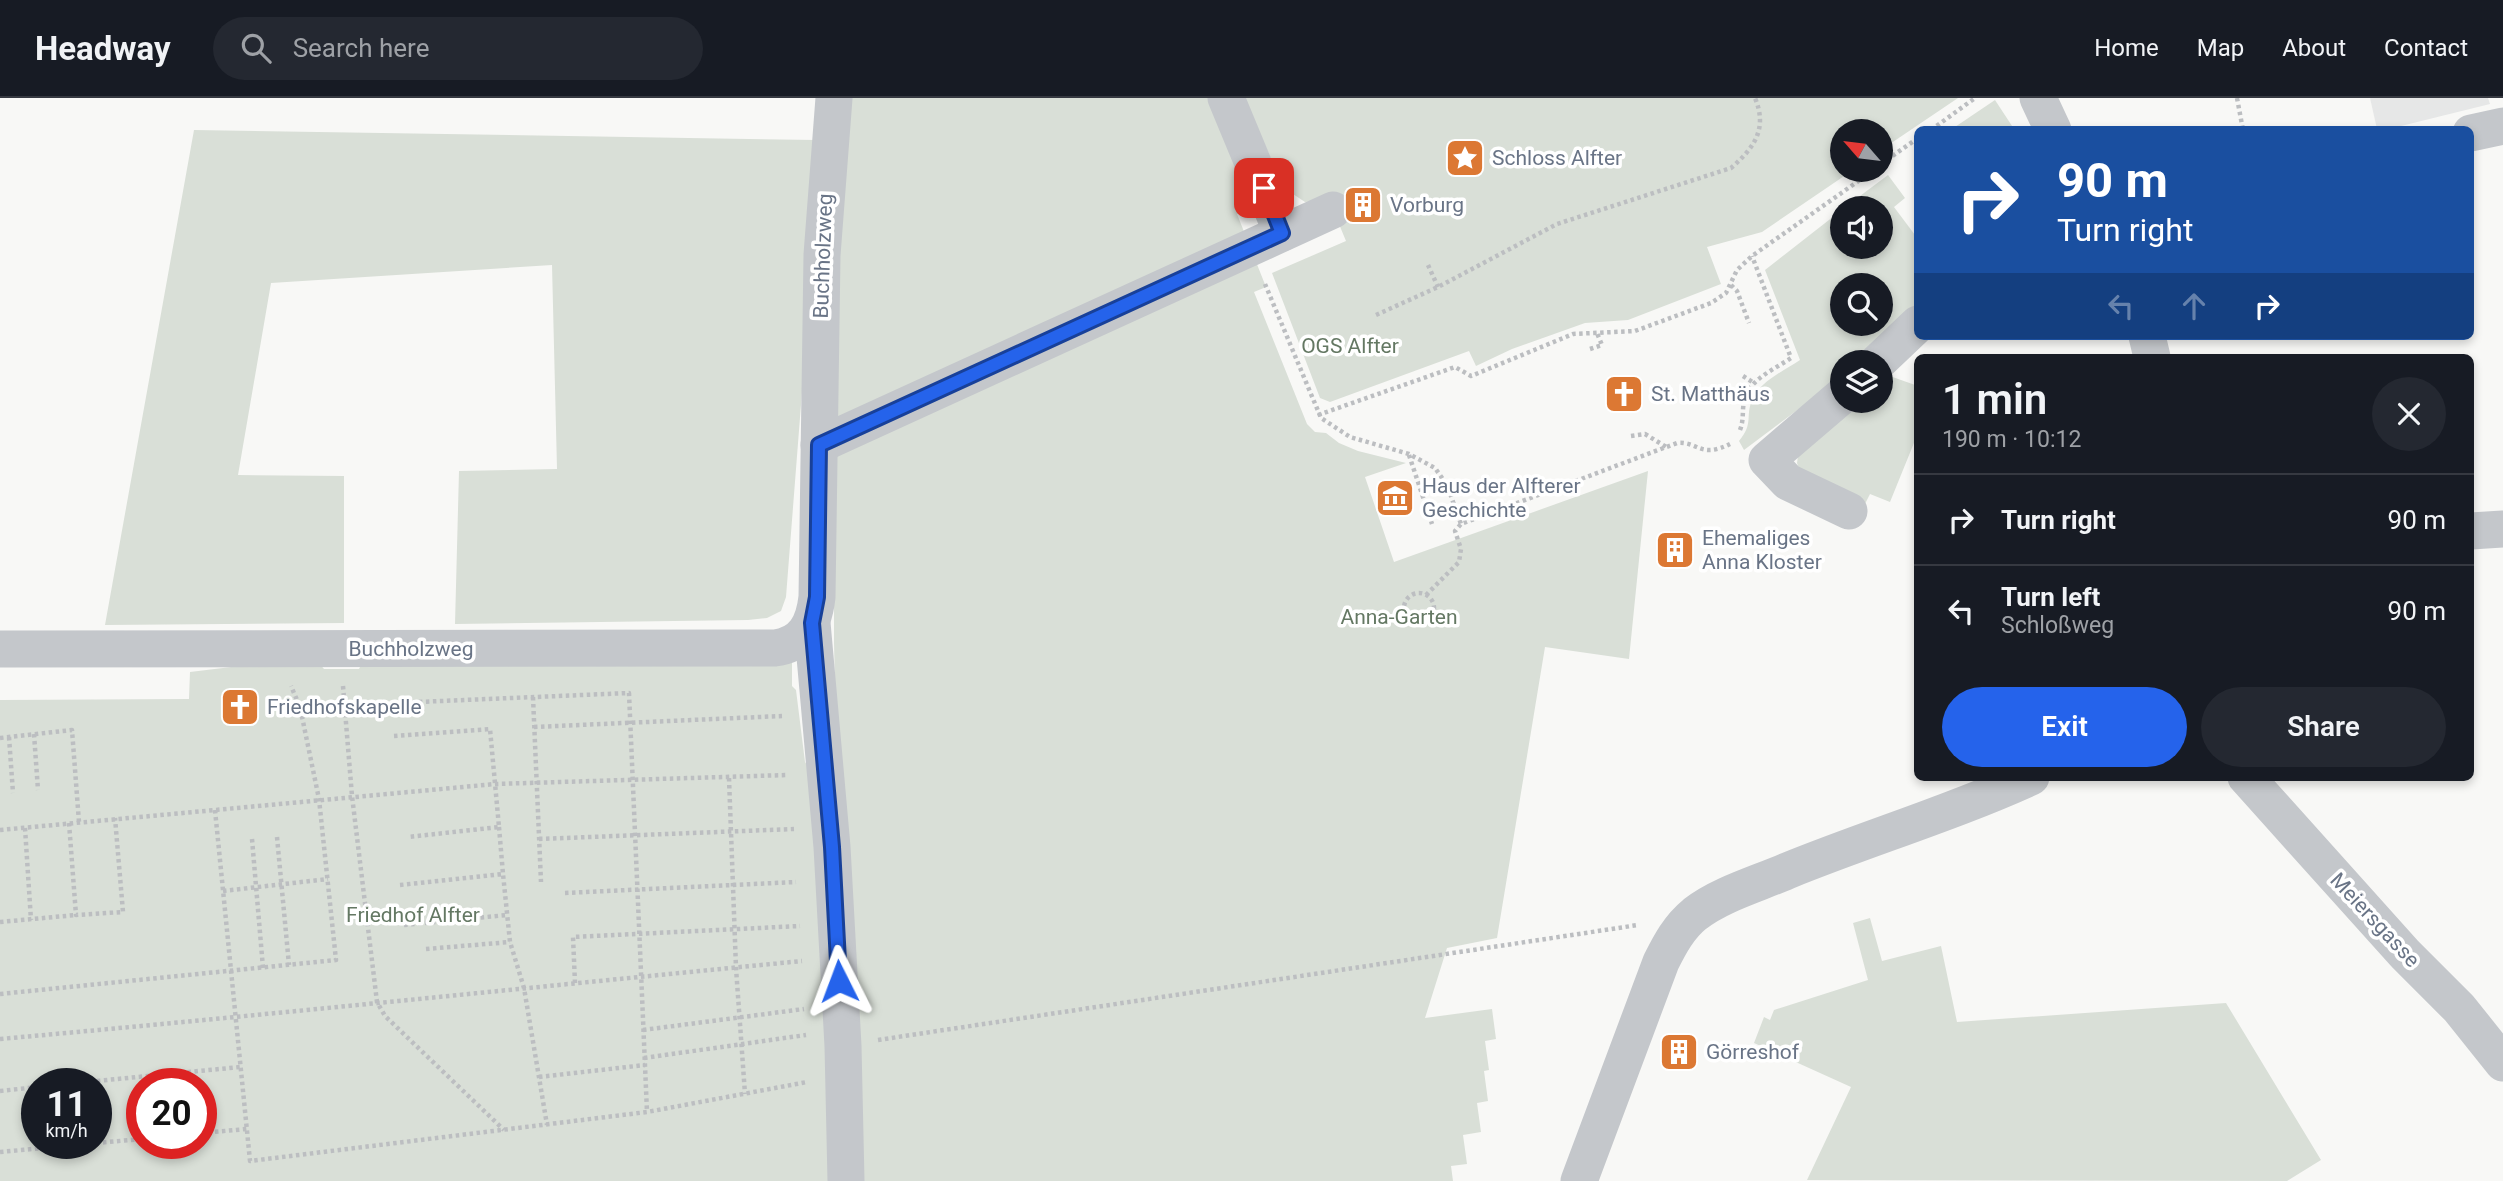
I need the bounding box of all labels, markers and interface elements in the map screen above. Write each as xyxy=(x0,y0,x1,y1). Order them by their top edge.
search box xyxy=(213,17,703,80)
text: Headway xyxy=(35,29,171,68)
icon: search xyxy=(237,29,275,67)
text: Search here xyxy=(293,33,429,63)
text: Home xyxy=(2094,34,2159,62)
text: Map xyxy=(2197,34,2244,62)
text: About xyxy=(2282,34,2346,62)
text: Contact xyxy=(2384,34,2468,62)
north arrow xyxy=(1830,119,1894,182)
map controls xyxy=(1830,119,1893,413)
place icon: Schloss Alfter xyxy=(1444,137,1486,179)
place label: Schloss Alfter xyxy=(1492,146,1622,170)
text: 90 m xyxy=(2057,152,2168,209)
icon: right xyxy=(1942,154,2033,245)
pin xyxy=(1234,158,1294,218)
icon: arrive xyxy=(1245,169,1283,207)
building icon: Vorburg xyxy=(1342,184,1384,226)
street label: Buchholzweg xyxy=(809,193,837,319)
place label: Vorburg xyxy=(1390,193,1464,217)
button: sound xyxy=(1830,196,1893,259)
text: Turn right xyxy=(2057,211,2193,249)
button: search xyxy=(1830,273,1893,336)
icon: left xyxy=(2102,287,2140,325)
icon: ahead xyxy=(2175,287,2213,325)
icon: right xyxy=(2248,287,2286,325)
park label: OGS Alfter xyxy=(1301,334,1399,358)
button: layers xyxy=(1830,350,1893,413)
church icon: St. Matthäus xyxy=(1603,373,1645,415)
text: 1 min xyxy=(1942,375,2047,424)
button: close xyxy=(2372,377,2446,451)
place label: St. Matthäus xyxy=(1651,382,1770,406)
text: 190 m · 10:12 xyxy=(1942,426,2081,453)
place label: Haus der Alfterer Geschichte xyxy=(1422,474,1581,522)
museum icon: Haus der Alfterer Geschichte xyxy=(1374,477,1416,519)
icon: right xyxy=(1942,501,1980,539)
text: Turn right xyxy=(2001,505,2116,535)
text: 90 m xyxy=(2388,505,2446,535)
place label: Ehemaliges Anna Kloster xyxy=(1702,526,1822,574)
building icon: Ehemaliges Anna Kloster xyxy=(1654,529,1696,571)
text: Turn left xyxy=(2001,582,2100,612)
icon: left xyxy=(1942,592,1980,630)
text: 90 m xyxy=(2388,596,2446,626)
park label: Anna-Garten xyxy=(1340,605,1458,629)
text: Schloßweg xyxy=(2001,612,2114,639)
street label: Buchholzweg xyxy=(349,637,474,661)
church icon: Friedhofskapelle xyxy=(219,686,261,728)
button: Exit xyxy=(1942,687,2187,767)
button: Share xyxy=(2201,687,2446,767)
place label: Friedhofskapelle xyxy=(267,695,422,719)
street label: Meiersgasse xyxy=(2325,868,2425,972)
park label: Friedhof Alfter xyxy=(346,903,480,927)
position arrow xyxy=(802,944,876,1018)
building icon: Görreshof xyxy=(1658,1031,1700,1073)
place label: Görreshof xyxy=(1706,1040,1800,1064)
speed limit sign: 20 xyxy=(126,1068,217,1159)
text: 11 xyxy=(46,1084,87,1125)
text: km/h xyxy=(45,1120,88,1141)

